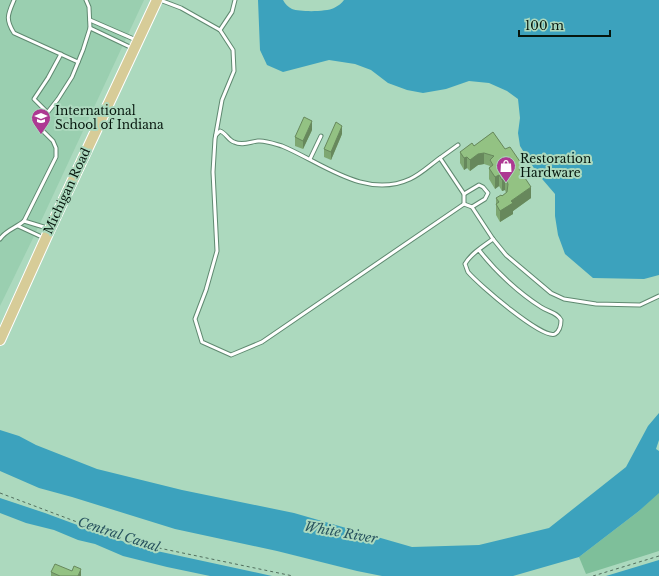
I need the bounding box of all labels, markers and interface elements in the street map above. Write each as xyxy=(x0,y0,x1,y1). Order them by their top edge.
scale bar xyxy=(519,12,610,38)
text: 100 m xyxy=(525,18,564,33)
place label: International School of Indiana xyxy=(55,103,164,132)
school or university icon: International School of Indiana xyxy=(30,107,52,135)
street label: Michigan Road xyxy=(40,145,93,236)
place label: Restoration Hardware xyxy=(520,151,591,180)
shop icon: Restoration Hardware xyxy=(495,155,517,183)
water label: Central Canal xyxy=(76,513,163,556)
water label: White River xyxy=(303,518,380,547)

